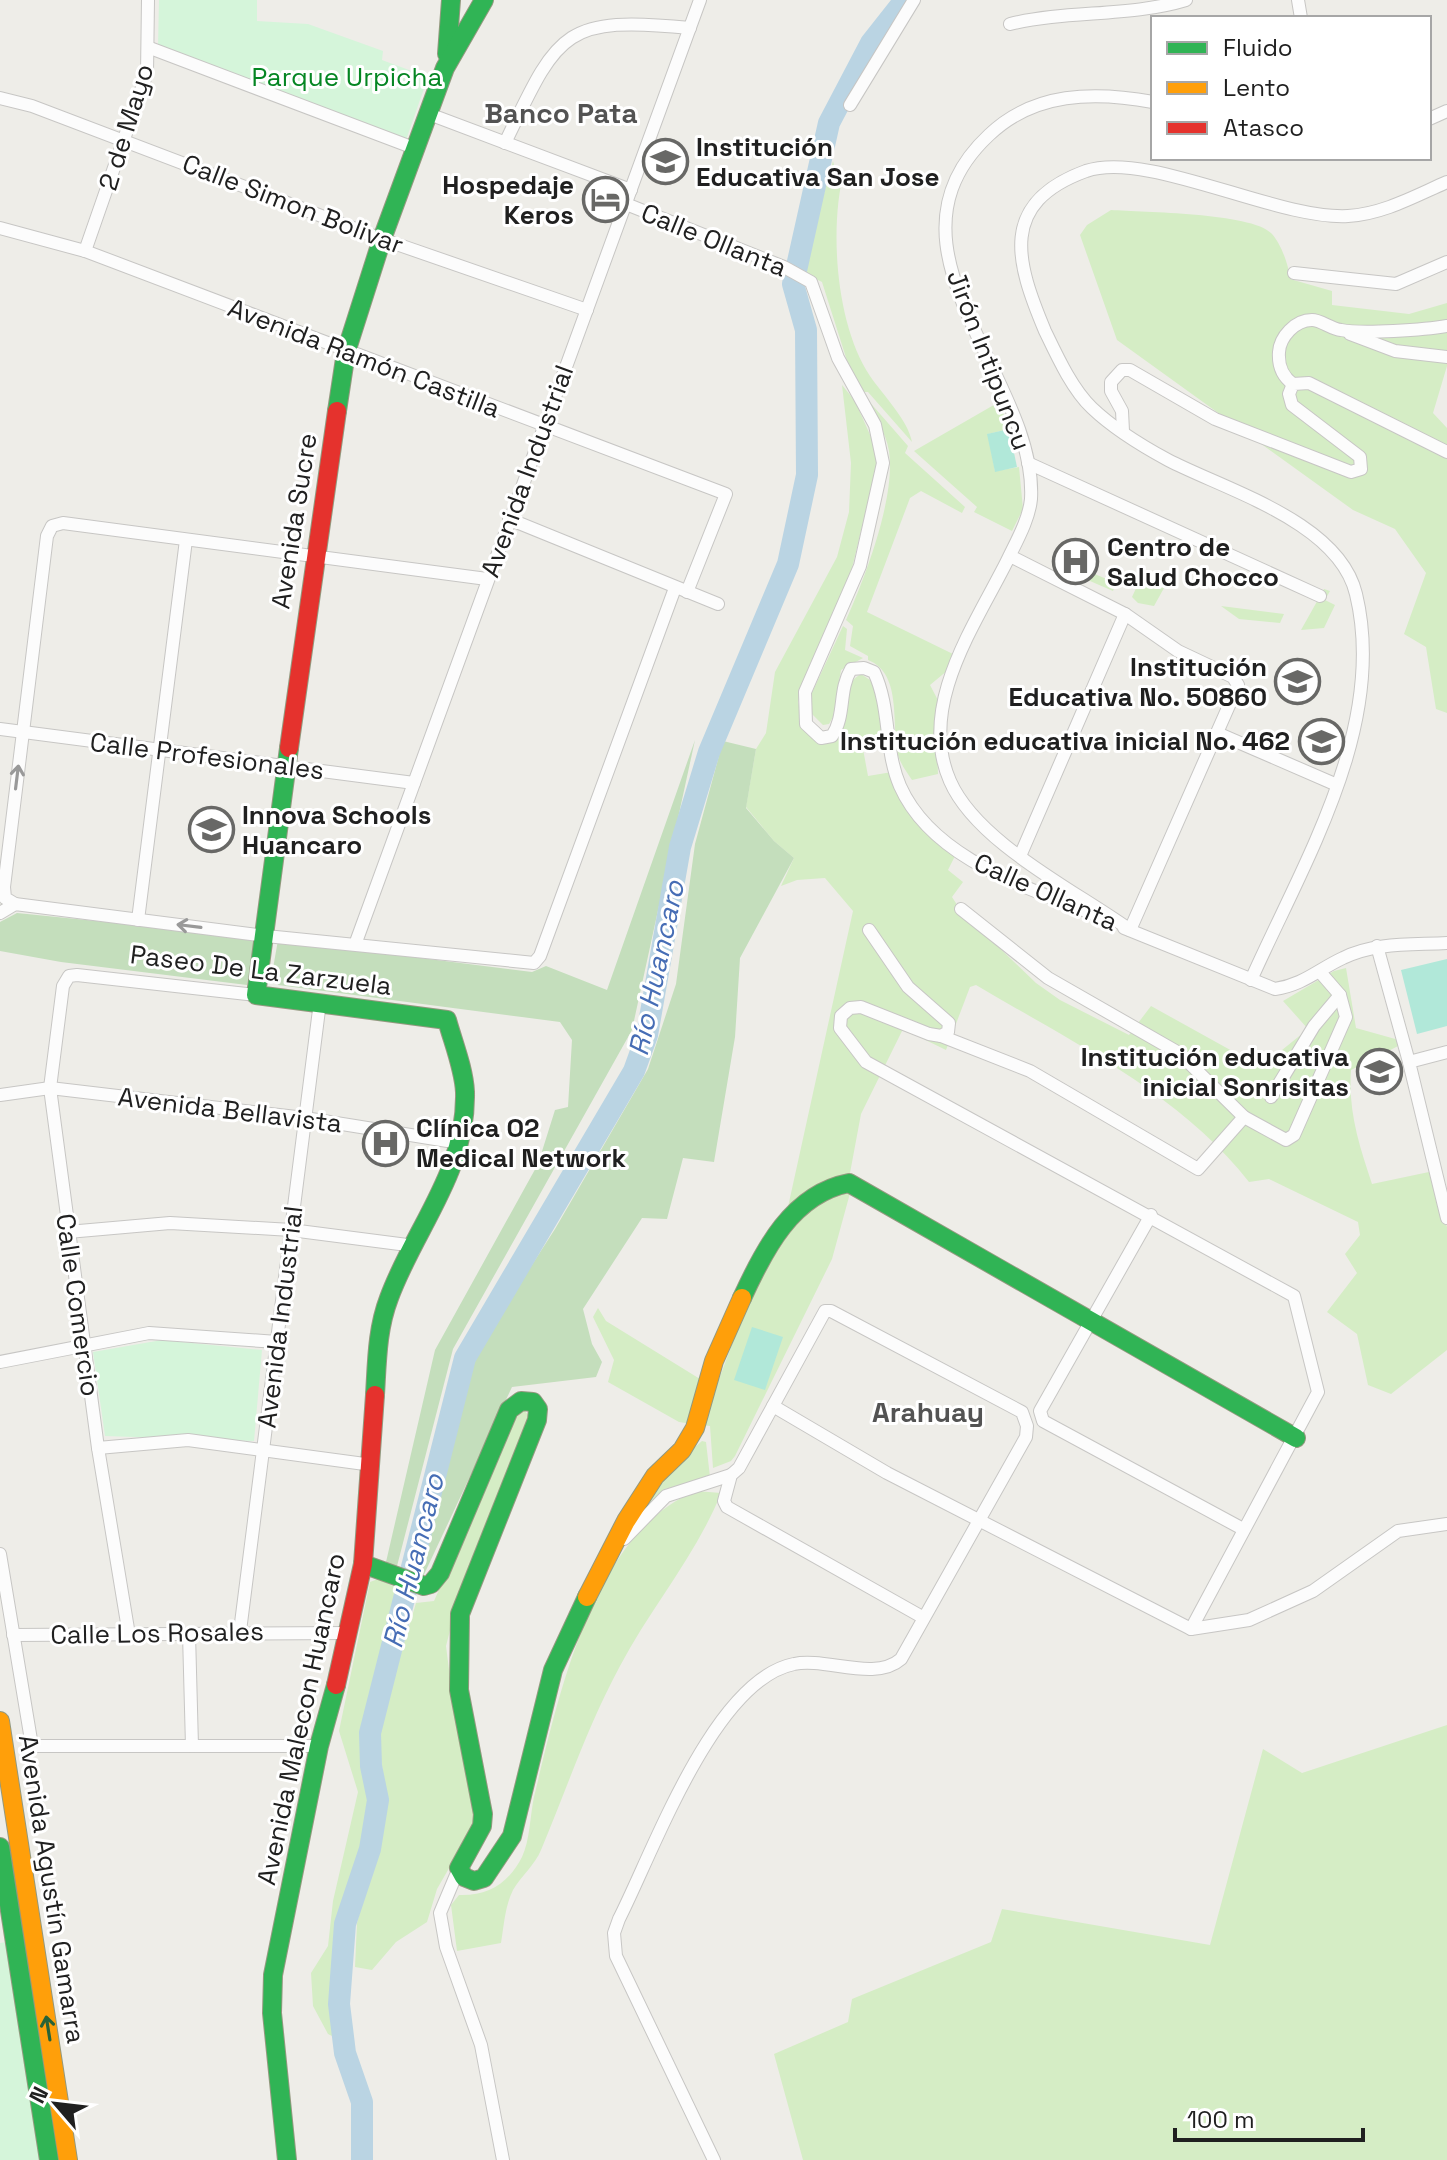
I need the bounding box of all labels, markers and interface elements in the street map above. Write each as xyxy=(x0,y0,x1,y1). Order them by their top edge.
legend xyxy=(1151,16,1431,160)
text: Fluido xyxy=(1223,32,1293,63)
street label: 2 de Mayo xyxy=(91,60,161,194)
park label: Parque Urpicha xyxy=(251,60,443,94)
text: Lento xyxy=(1223,72,1290,103)
district label: Banco Pata xyxy=(484,95,638,131)
text: Atasco xyxy=(1223,112,1304,143)
place label: Institución Educativa San Jose xyxy=(696,130,940,194)
school or university icon: Institución Educativa San Jose xyxy=(641,138,689,186)
street label: Calle Simon Bolivar xyxy=(178,146,408,262)
place label: Hospedaje Keros xyxy=(442,168,574,232)
hotel icon: Hospedaje Keros xyxy=(581,176,629,224)
street label: Calle Ollanta xyxy=(636,195,792,285)
street label: Jirón Intipuncu xyxy=(939,265,1039,455)
street label: Avenida Ramón Castilla xyxy=(223,290,505,426)
street label: Avenida Industrial xyxy=(473,360,581,582)
street label: Avenida Sucre xyxy=(263,431,325,611)
place label: Centro de Salud Chocco xyxy=(1107,530,1279,594)
hospital icon: Centro de Salud Chocco xyxy=(1052,538,1100,586)
place label: Institución Educativa No. 50860 xyxy=(1009,650,1267,714)
school or university icon: Institución Educativa No. 50860 xyxy=(1274,658,1322,706)
school or university icon: Institución educativa inicial No. 462 xyxy=(1297,717,1345,765)
place label: Institución educativa inicial No. 462 xyxy=(840,724,1290,758)
street label: Calle Profesionales xyxy=(88,725,326,787)
one-way arrow xyxy=(10,764,25,790)
place label: Innova Schools Huancaro xyxy=(242,798,431,862)
school or university icon: Innova Schools Huancaro xyxy=(187,806,235,854)
street label: Calle Ollanta xyxy=(969,845,1123,939)
water label: Río Huancaro xyxy=(620,877,692,1059)
one-way arrow xyxy=(177,918,202,933)
street label: Paseo De La Zarzuela xyxy=(128,937,394,1003)
place label: Institución educativa inicial Sonrisitas xyxy=(1081,1040,1349,1104)
school or university icon: Institución educativa inicial Sonrisitas xyxy=(1356,1048,1404,1096)
street label: Avenida Bellavista xyxy=(116,1079,344,1141)
place label: Clínica O2 Medical Network xyxy=(416,1111,627,1175)
hospital icon: Clínica O2 Medical Network xyxy=(361,1119,409,1167)
street label: Avenida Industrial xyxy=(250,1204,310,1430)
street label: Calle Comercio xyxy=(48,1211,108,1399)
district label: Arahuay xyxy=(872,1394,984,1430)
water label: Río Huancaro xyxy=(374,1470,452,1652)
street label: Avenida Malecon Huancaro xyxy=(249,1550,353,1888)
street label: Calle Los Rosales xyxy=(50,1614,264,1652)
street label: Avenida Agustín Gamarra xyxy=(11,1732,93,2046)
one-way arrow xyxy=(40,2015,55,2041)
north arrow xyxy=(16,2064,96,2144)
text: N xyxy=(23,2082,54,2108)
scale bar xyxy=(1175,2092,1363,2142)
text: 100 m xyxy=(1187,2104,1255,2135)

